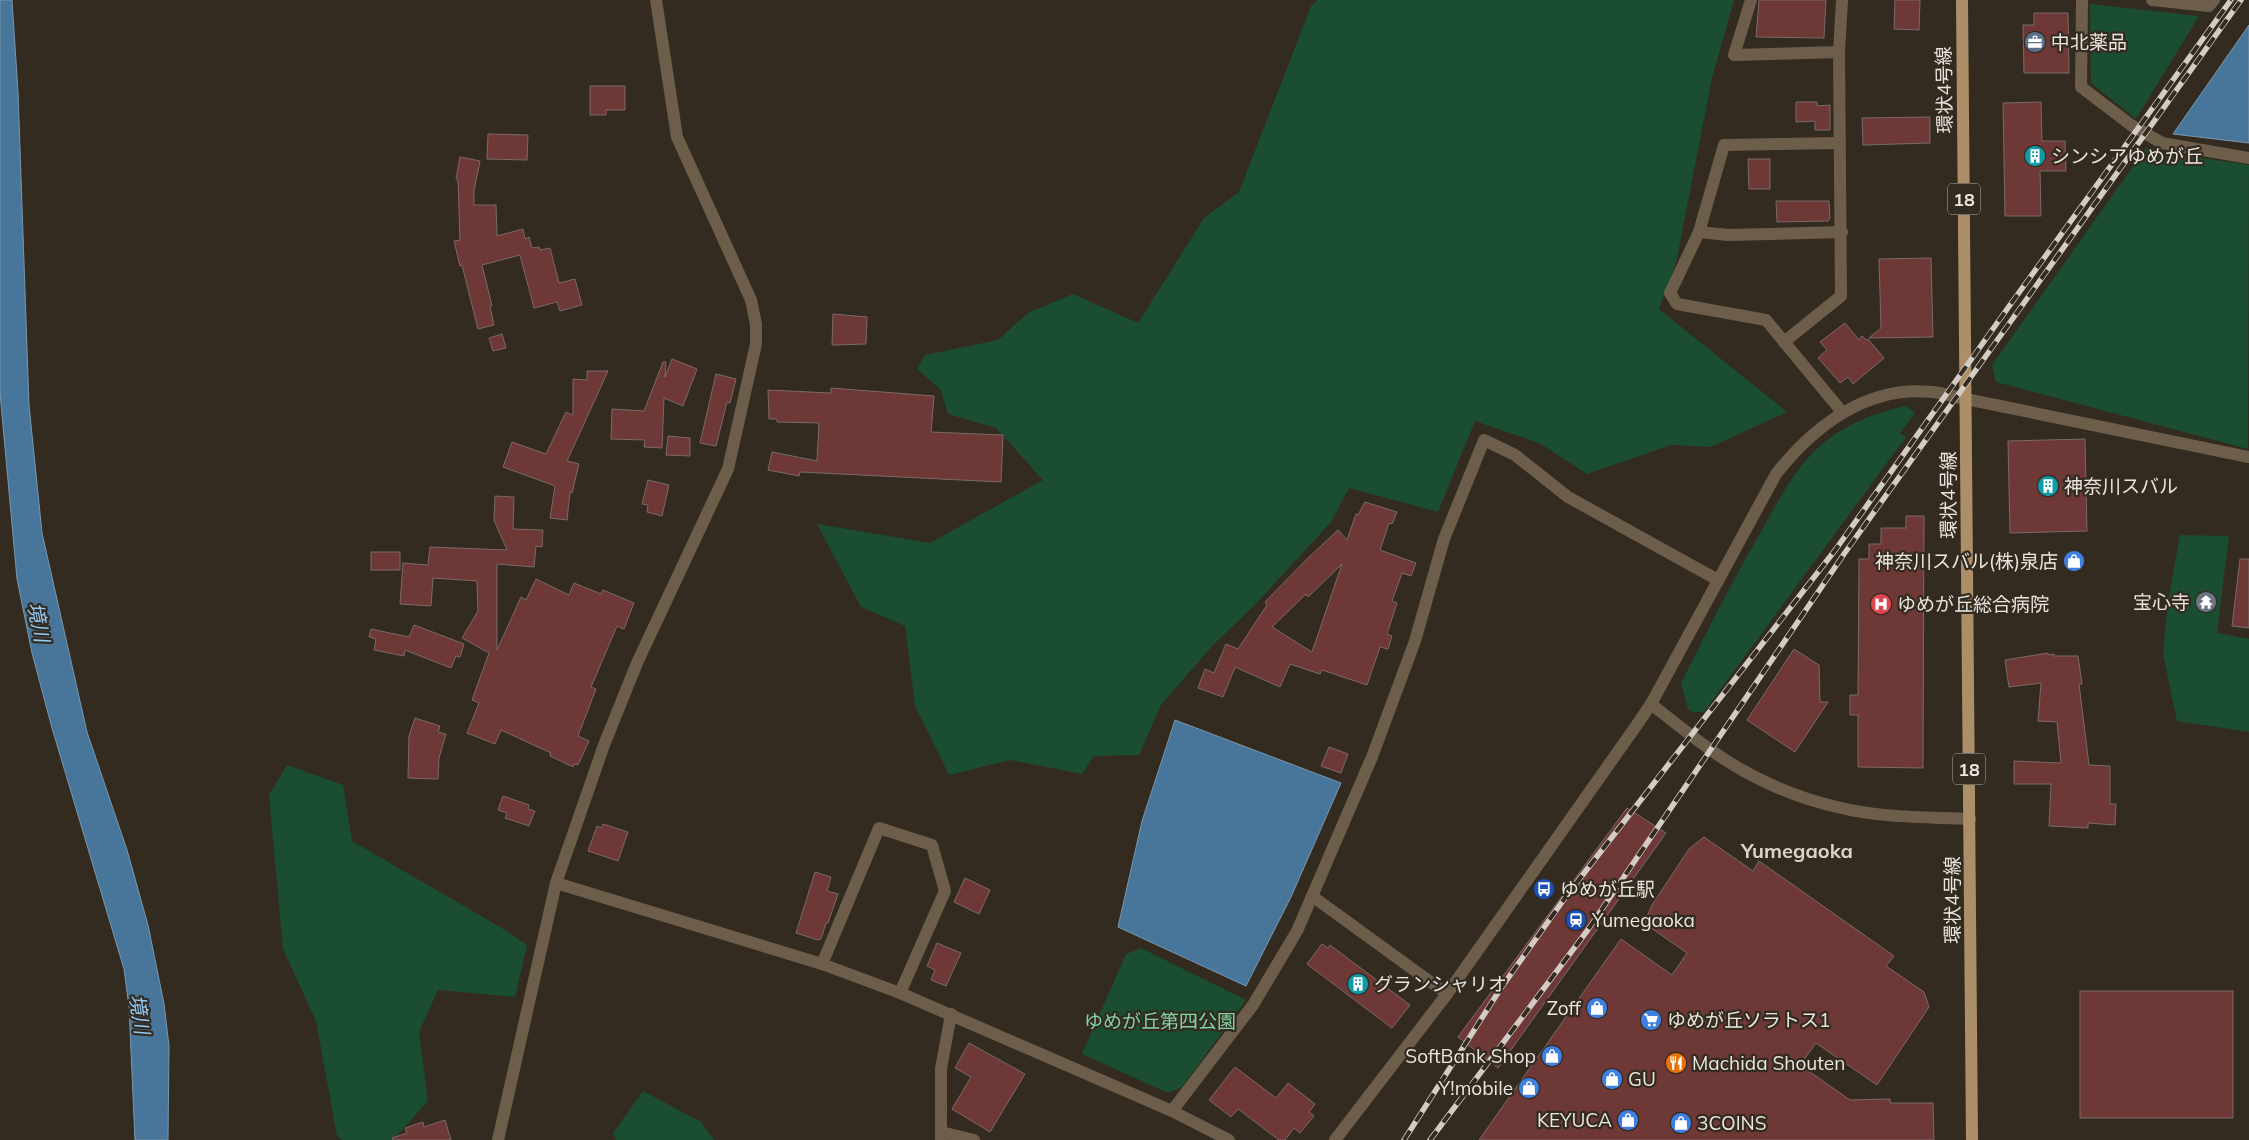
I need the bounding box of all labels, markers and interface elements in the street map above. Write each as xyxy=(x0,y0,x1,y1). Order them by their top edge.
office icon: 中北薬品 xyxy=(2023,30,2047,54)
place label: 中北薬品 xyxy=(2051,30,2127,54)
street label: 環状4号線 xyxy=(1931,46,1957,134)
building icon: シンシアゆめが丘 xyxy=(2023,144,2047,168)
place label: シンシアゆめが丘 xyxy=(2051,144,2203,168)
road number: 18 xyxy=(1948,183,1980,214)
street label: 環状4号線 xyxy=(1936,451,1960,539)
building icon: 神奈川スバル xyxy=(2036,474,2060,498)
place label: 神奈川スバル xyxy=(2064,474,2178,498)
place label: 神奈川スバル(株)泉店 xyxy=(1875,549,2058,573)
shop icon: 神奈川スバル(株)泉店 xyxy=(2062,549,2086,573)
place label: 宝心寺 xyxy=(2133,590,2190,614)
temple icon: 宝心寺 xyxy=(2194,590,2218,614)
hospital icon: ゆめが丘総合病院 xyxy=(1869,592,1893,616)
place label: ゆめが丘総合病院 xyxy=(1897,592,2049,616)
water label: 境川 xyxy=(23,600,55,646)
road number: 18 xyxy=(1953,754,1985,784)
district label: Yumegaoka xyxy=(1740,838,1853,863)
street label: 環状4号線 xyxy=(1940,856,1964,944)
bus stop icon: ゆめが丘駅 xyxy=(1532,877,1556,901)
place label: ゆめが丘駅 xyxy=(1560,877,1655,901)
station icon: Yumegaoka xyxy=(1564,908,1588,932)
place label: Yumegaoka xyxy=(1591,908,1695,932)
building icon: グランシャリオ xyxy=(1346,972,1370,996)
place label: グランシャリオ xyxy=(1374,972,1507,996)
water label: 境川 xyxy=(125,992,156,1038)
place label: Zoff xyxy=(1547,996,1582,1020)
shop icon: Zoff xyxy=(1585,996,1609,1020)
supermarket icon: ゆめが丘ソラトス1 xyxy=(1639,1008,1663,1032)
place label: ゆめが丘ソラトス1 xyxy=(1667,1008,1830,1032)
park label: ゆめが丘第四公園 xyxy=(1084,1009,1236,1033)
place label: SoftBank Shop xyxy=(1405,1044,1536,1068)
shop icon: SoftBank Shop xyxy=(1540,1044,1564,1068)
restaurant icon: Machida Shouten xyxy=(1664,1051,1688,1075)
place label: Machida Shouten xyxy=(1692,1051,1845,1075)
shop icon: GU xyxy=(1600,1067,1624,1091)
place label: GU xyxy=(1628,1067,1656,1091)
place label: Y!mobile xyxy=(1437,1076,1513,1100)
shop icon: Y!mobile xyxy=(1517,1076,1541,1100)
place label: KEYUCA xyxy=(1537,1108,1612,1132)
shop icon: KEYUCA xyxy=(1616,1108,1640,1132)
shop icon: 3COINS xyxy=(1669,1111,1693,1135)
place label: 3COINS xyxy=(1697,1111,1767,1135)

